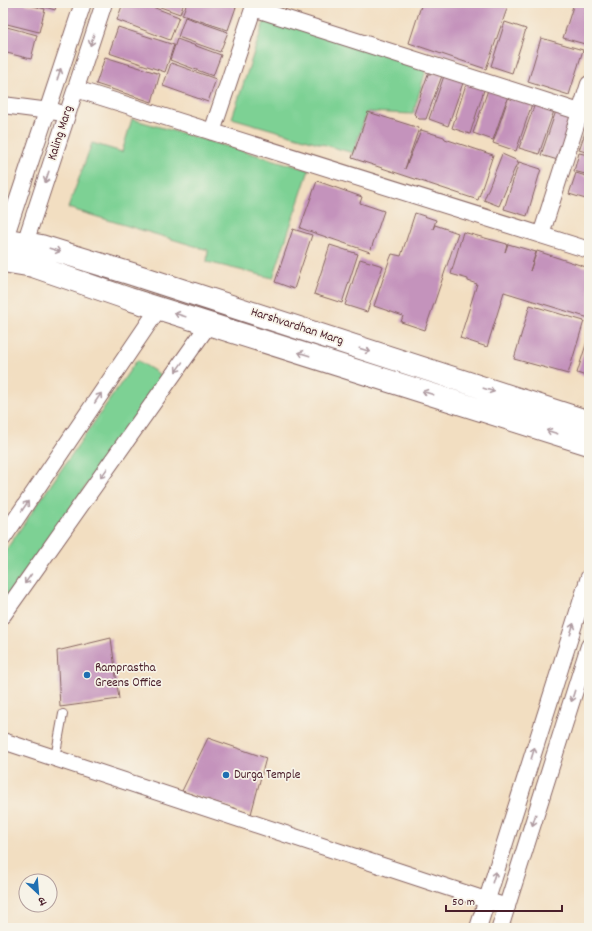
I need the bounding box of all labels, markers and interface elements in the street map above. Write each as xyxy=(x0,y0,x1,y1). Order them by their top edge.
one-way arrow xyxy=(88,33,95,46)
one-way arrow xyxy=(56,68,63,81)
street label: Kaling Marg xyxy=(43,103,79,163)
one-way arrow xyxy=(42,170,50,182)
one-way arrow xyxy=(48,247,61,254)
street label: Harshvardhan Marg xyxy=(248,303,346,351)
one-way arrow xyxy=(174,311,187,318)
one-way arrow xyxy=(359,346,371,354)
one-way arrow xyxy=(298,350,311,357)
one-way arrow xyxy=(175,362,183,373)
one-way arrow xyxy=(482,387,495,394)
one-way arrow xyxy=(422,389,435,396)
one-way arrow xyxy=(94,393,102,404)
one-way arrow xyxy=(545,428,558,435)
one-way arrow xyxy=(100,468,108,479)
one-way arrow xyxy=(21,501,29,512)
one-way arrow xyxy=(24,574,32,585)
one-way arrow xyxy=(569,623,576,636)
place label: Ramprastha Greens Office xyxy=(95,659,162,693)
marker: Ramprastha Greens Office xyxy=(82,670,92,680)
one-way arrow xyxy=(569,690,576,703)
one-way arrow xyxy=(530,747,537,760)
place label: Durga Temple xyxy=(234,766,301,785)
marker: Durga Temple xyxy=(221,770,231,780)
one-way arrow xyxy=(530,814,537,827)
one-way arrow xyxy=(491,871,498,884)
north arrow xyxy=(18,873,58,913)
scale bar xyxy=(446,887,562,913)
text: उ xyxy=(35,891,49,909)
text: 50 m xyxy=(452,894,475,911)

